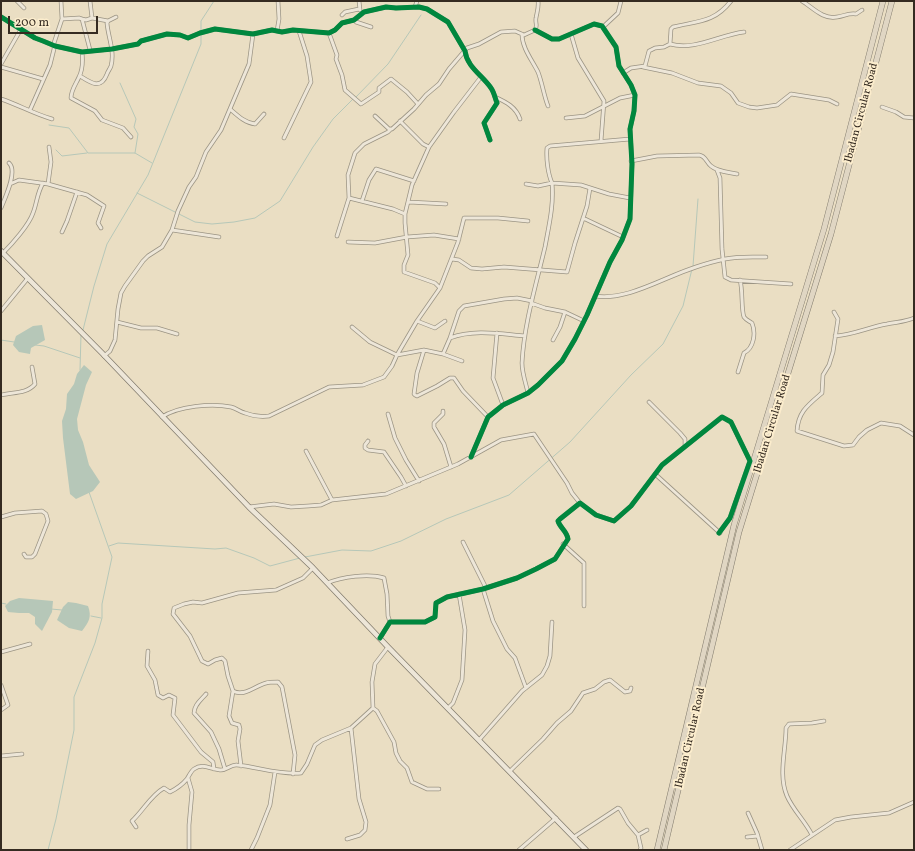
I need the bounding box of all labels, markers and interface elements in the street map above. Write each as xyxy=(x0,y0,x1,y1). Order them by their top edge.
scale bar xyxy=(10,8,100,34)
text: 200 m xyxy=(15,15,49,31)
street label: Ibadan Circular Road xyxy=(842,62,882,164)
street label: Ibadan Circular Road xyxy=(752,373,794,475)
street label: Ibadan Circular Road xyxy=(673,687,709,789)

